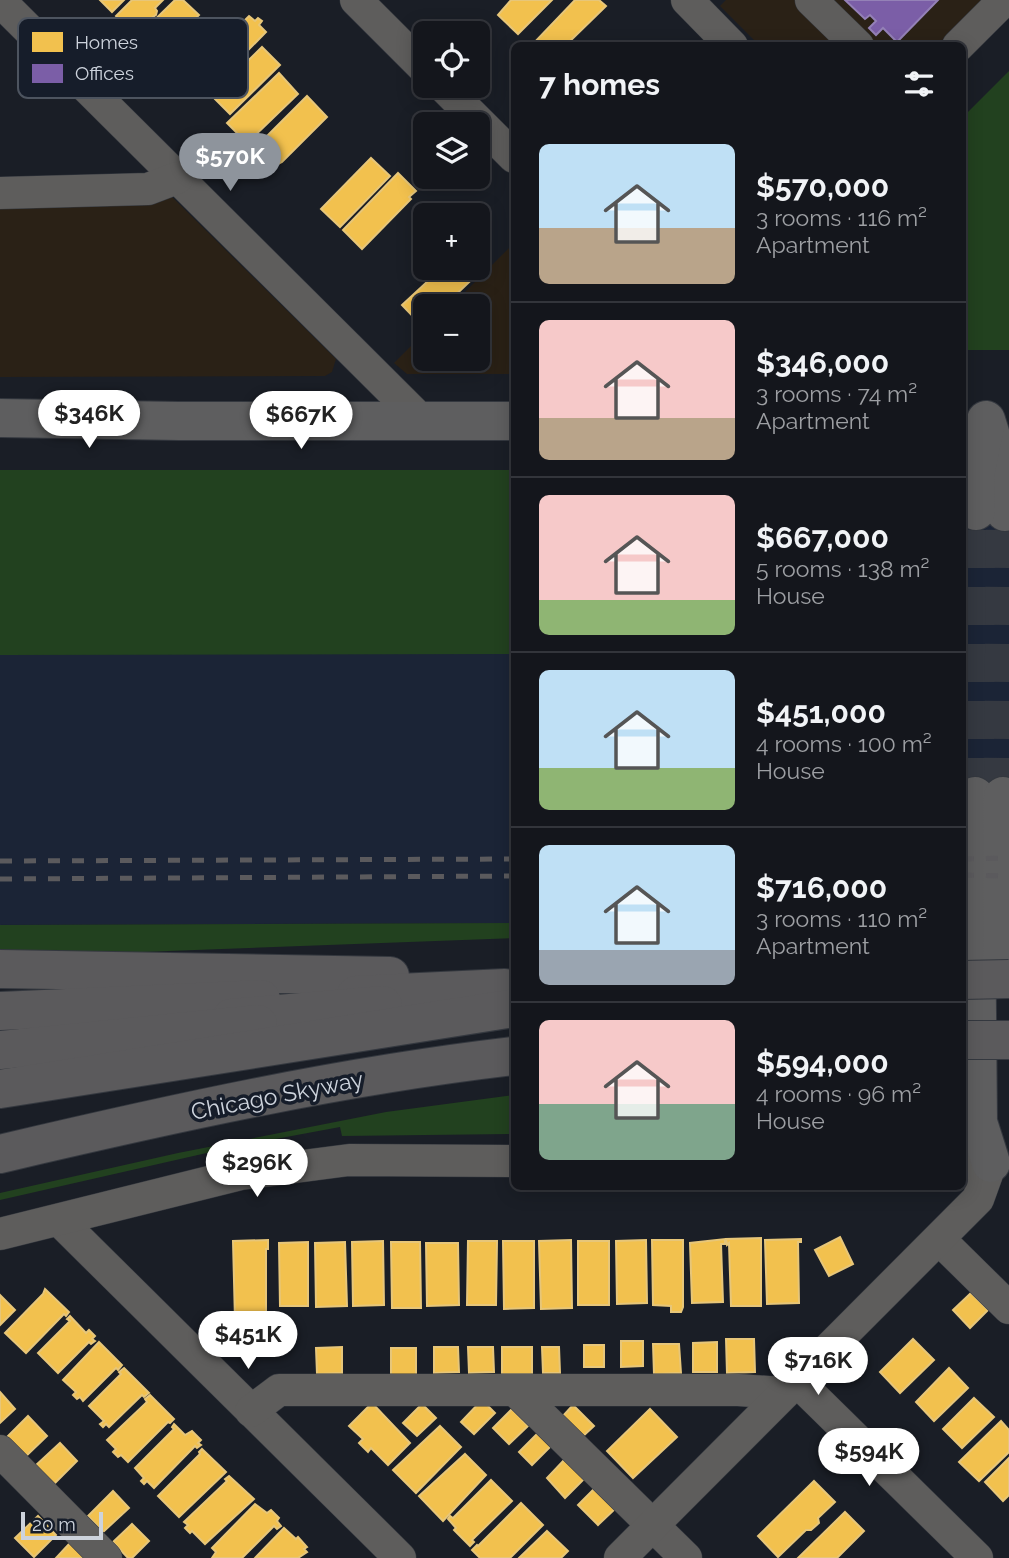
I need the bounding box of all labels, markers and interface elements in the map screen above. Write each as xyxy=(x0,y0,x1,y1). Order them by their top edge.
legend xyxy=(18,18,248,98)
map controls xyxy=(413,21,490,371)
button: locate xyxy=(413,21,490,98)
text: Homes xyxy=(75,31,138,53)
text: Offices xyxy=(75,62,134,84)
icon: filters xyxy=(900,65,938,103)
text: 7 homes xyxy=(539,67,660,102)
button: layers xyxy=(413,112,490,189)
pin: $570K xyxy=(181,134,279,193)
text: $570K xyxy=(195,142,265,169)
text: $570,000 xyxy=(756,169,889,204)
icon: home xyxy=(595,172,679,256)
button: + xyxy=(413,203,490,280)
text: 3 rooms · 116 m² xyxy=(756,204,927,231)
text: Apartment xyxy=(756,231,870,258)
button: − xyxy=(413,294,490,371)
text: $346,000 xyxy=(756,345,889,380)
icon: home xyxy=(595,348,679,432)
text: 3 rooms · 74 m² xyxy=(756,380,917,407)
pin: $346K xyxy=(40,391,138,450)
pin: $667K xyxy=(252,392,350,451)
text: $346K xyxy=(54,399,124,426)
text: $667K xyxy=(266,400,336,427)
text: Apartment xyxy=(756,407,870,434)
text: $667,000 xyxy=(756,520,889,555)
icon: home xyxy=(595,523,679,607)
text: 5 rooms · 138 m² xyxy=(756,555,930,582)
text: House xyxy=(756,582,825,609)
text: $451,000 xyxy=(756,695,886,730)
icon: home xyxy=(595,698,679,782)
text: 4 rooms · 100 m² xyxy=(756,730,932,757)
text: House xyxy=(756,757,825,784)
text: $716,000 xyxy=(756,870,887,905)
icon: home xyxy=(595,873,679,957)
text: 3 rooms · 110 m² xyxy=(756,905,927,932)
text: Apartment xyxy=(756,932,870,959)
text: $594,000 xyxy=(756,1045,889,1080)
icon: home xyxy=(595,1048,679,1132)
street label: Chicago Skyway xyxy=(189,1065,365,1125)
text: 4 rooms · 96 m² xyxy=(756,1080,921,1107)
text: House xyxy=(756,1107,825,1134)
pin: $296K xyxy=(208,1140,306,1199)
text: $296K xyxy=(222,1148,292,1175)
pin: $451K xyxy=(199,1312,297,1371)
text: $451K xyxy=(214,1320,282,1347)
pin: $716K xyxy=(769,1338,867,1397)
text: $716K xyxy=(784,1346,852,1373)
pin: $594K xyxy=(820,1428,918,1488)
text: $594K xyxy=(834,1437,904,1464)
scale bar xyxy=(21,1509,103,1541)
text: 20 m xyxy=(32,1513,76,1535)

